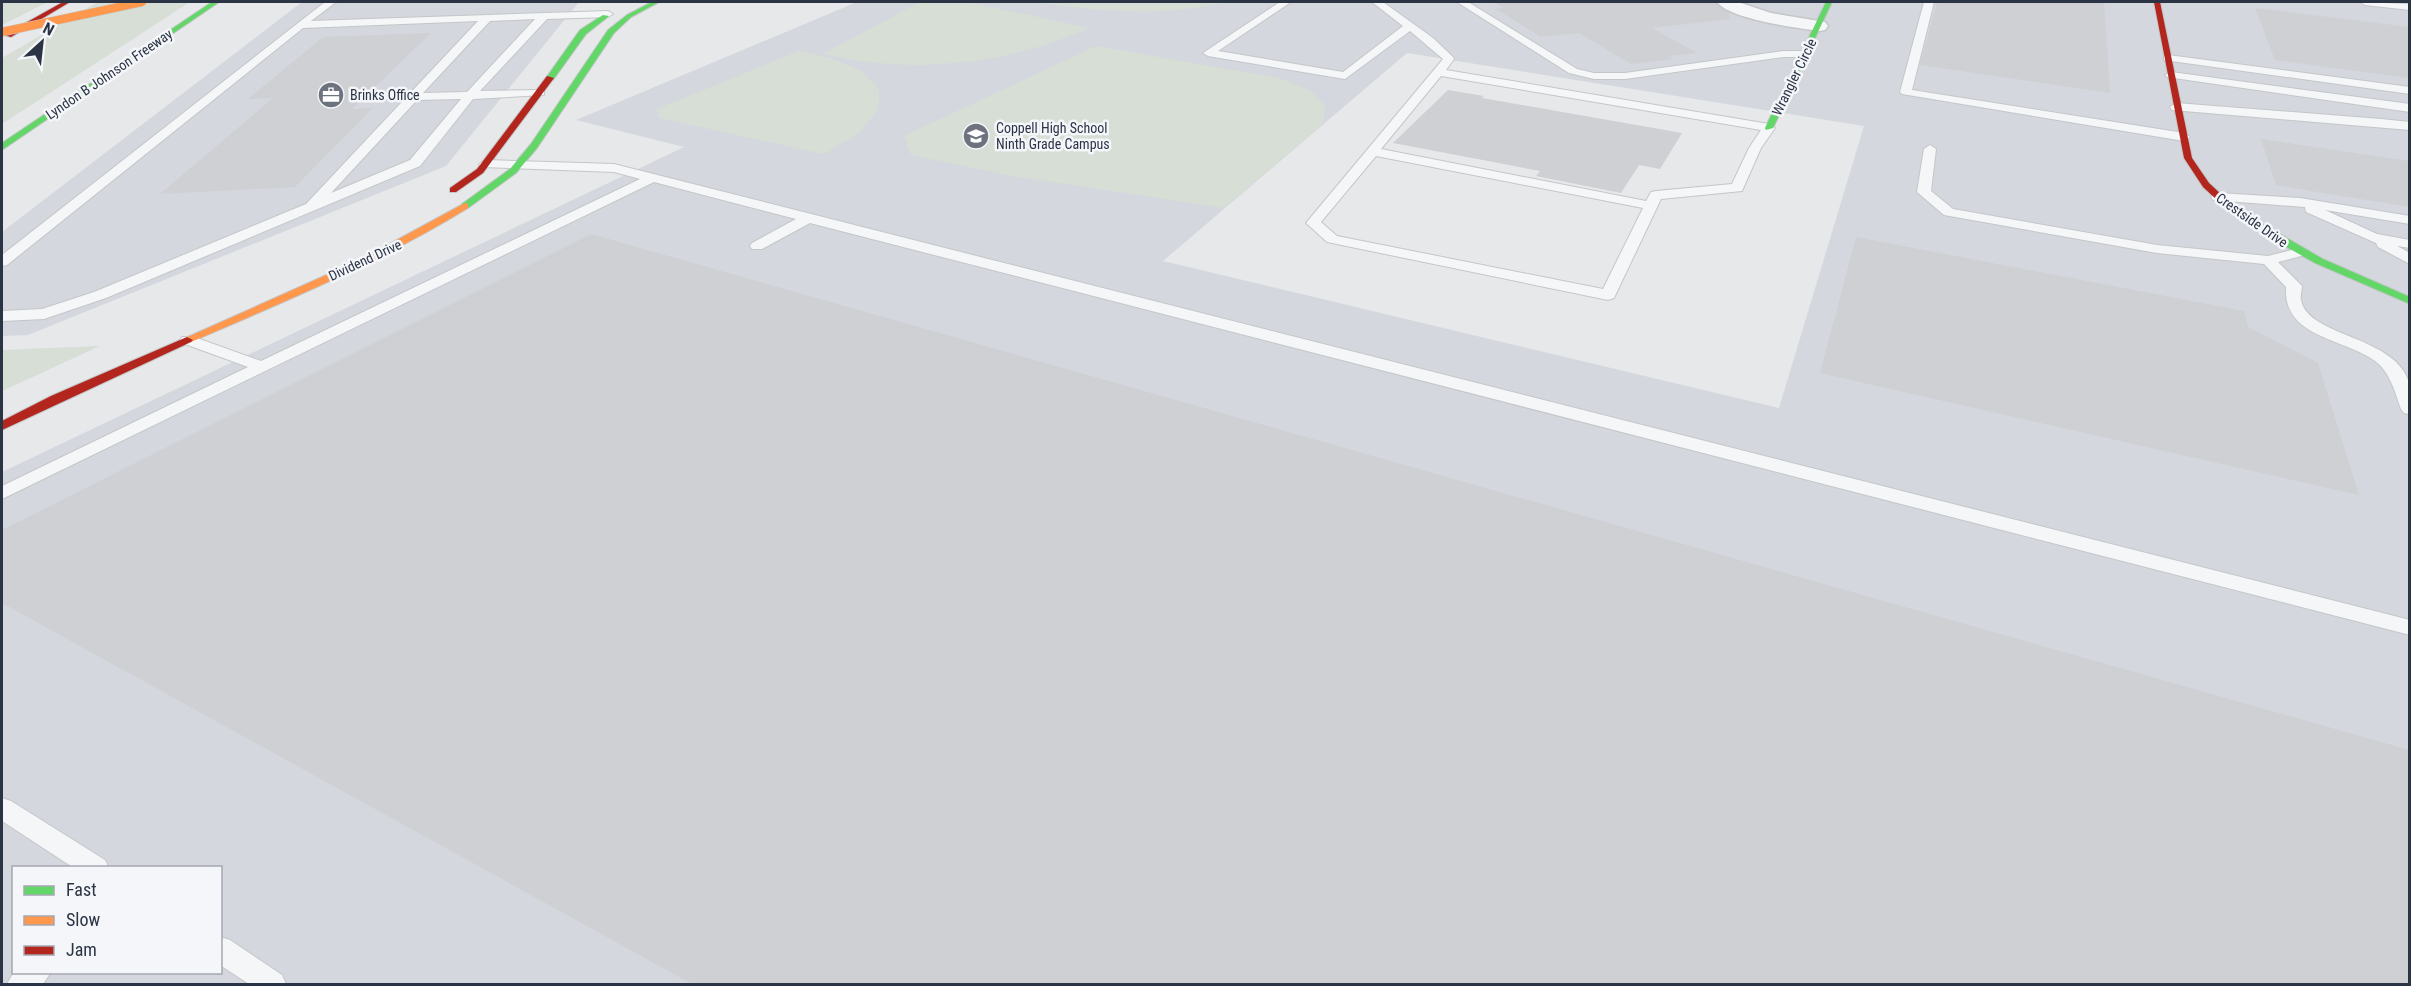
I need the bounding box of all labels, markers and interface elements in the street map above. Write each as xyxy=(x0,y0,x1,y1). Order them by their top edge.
north arrow xyxy=(12,12,72,72)
text: N xyxy=(40,18,57,40)
street label: Lyndon B Johnson Freeway xyxy=(43,26,175,122)
street label: Wrangler Circle xyxy=(1768,35,1820,118)
office icon: Brinks Office xyxy=(316,80,346,110)
place label: Brinks Office xyxy=(350,87,420,103)
place label: Coppell High School Ninth Grade Campus xyxy=(996,120,1110,152)
school or university icon: Coppell High School Ninth Grade Campus xyxy=(961,121,991,151)
street label: Crestside Drive xyxy=(2213,190,2291,251)
street label: Dividend Drive xyxy=(326,236,404,284)
legend xyxy=(12,866,222,974)
text: Fast xyxy=(66,879,97,900)
text: Slow xyxy=(66,909,101,930)
text: Jam xyxy=(66,939,97,960)

